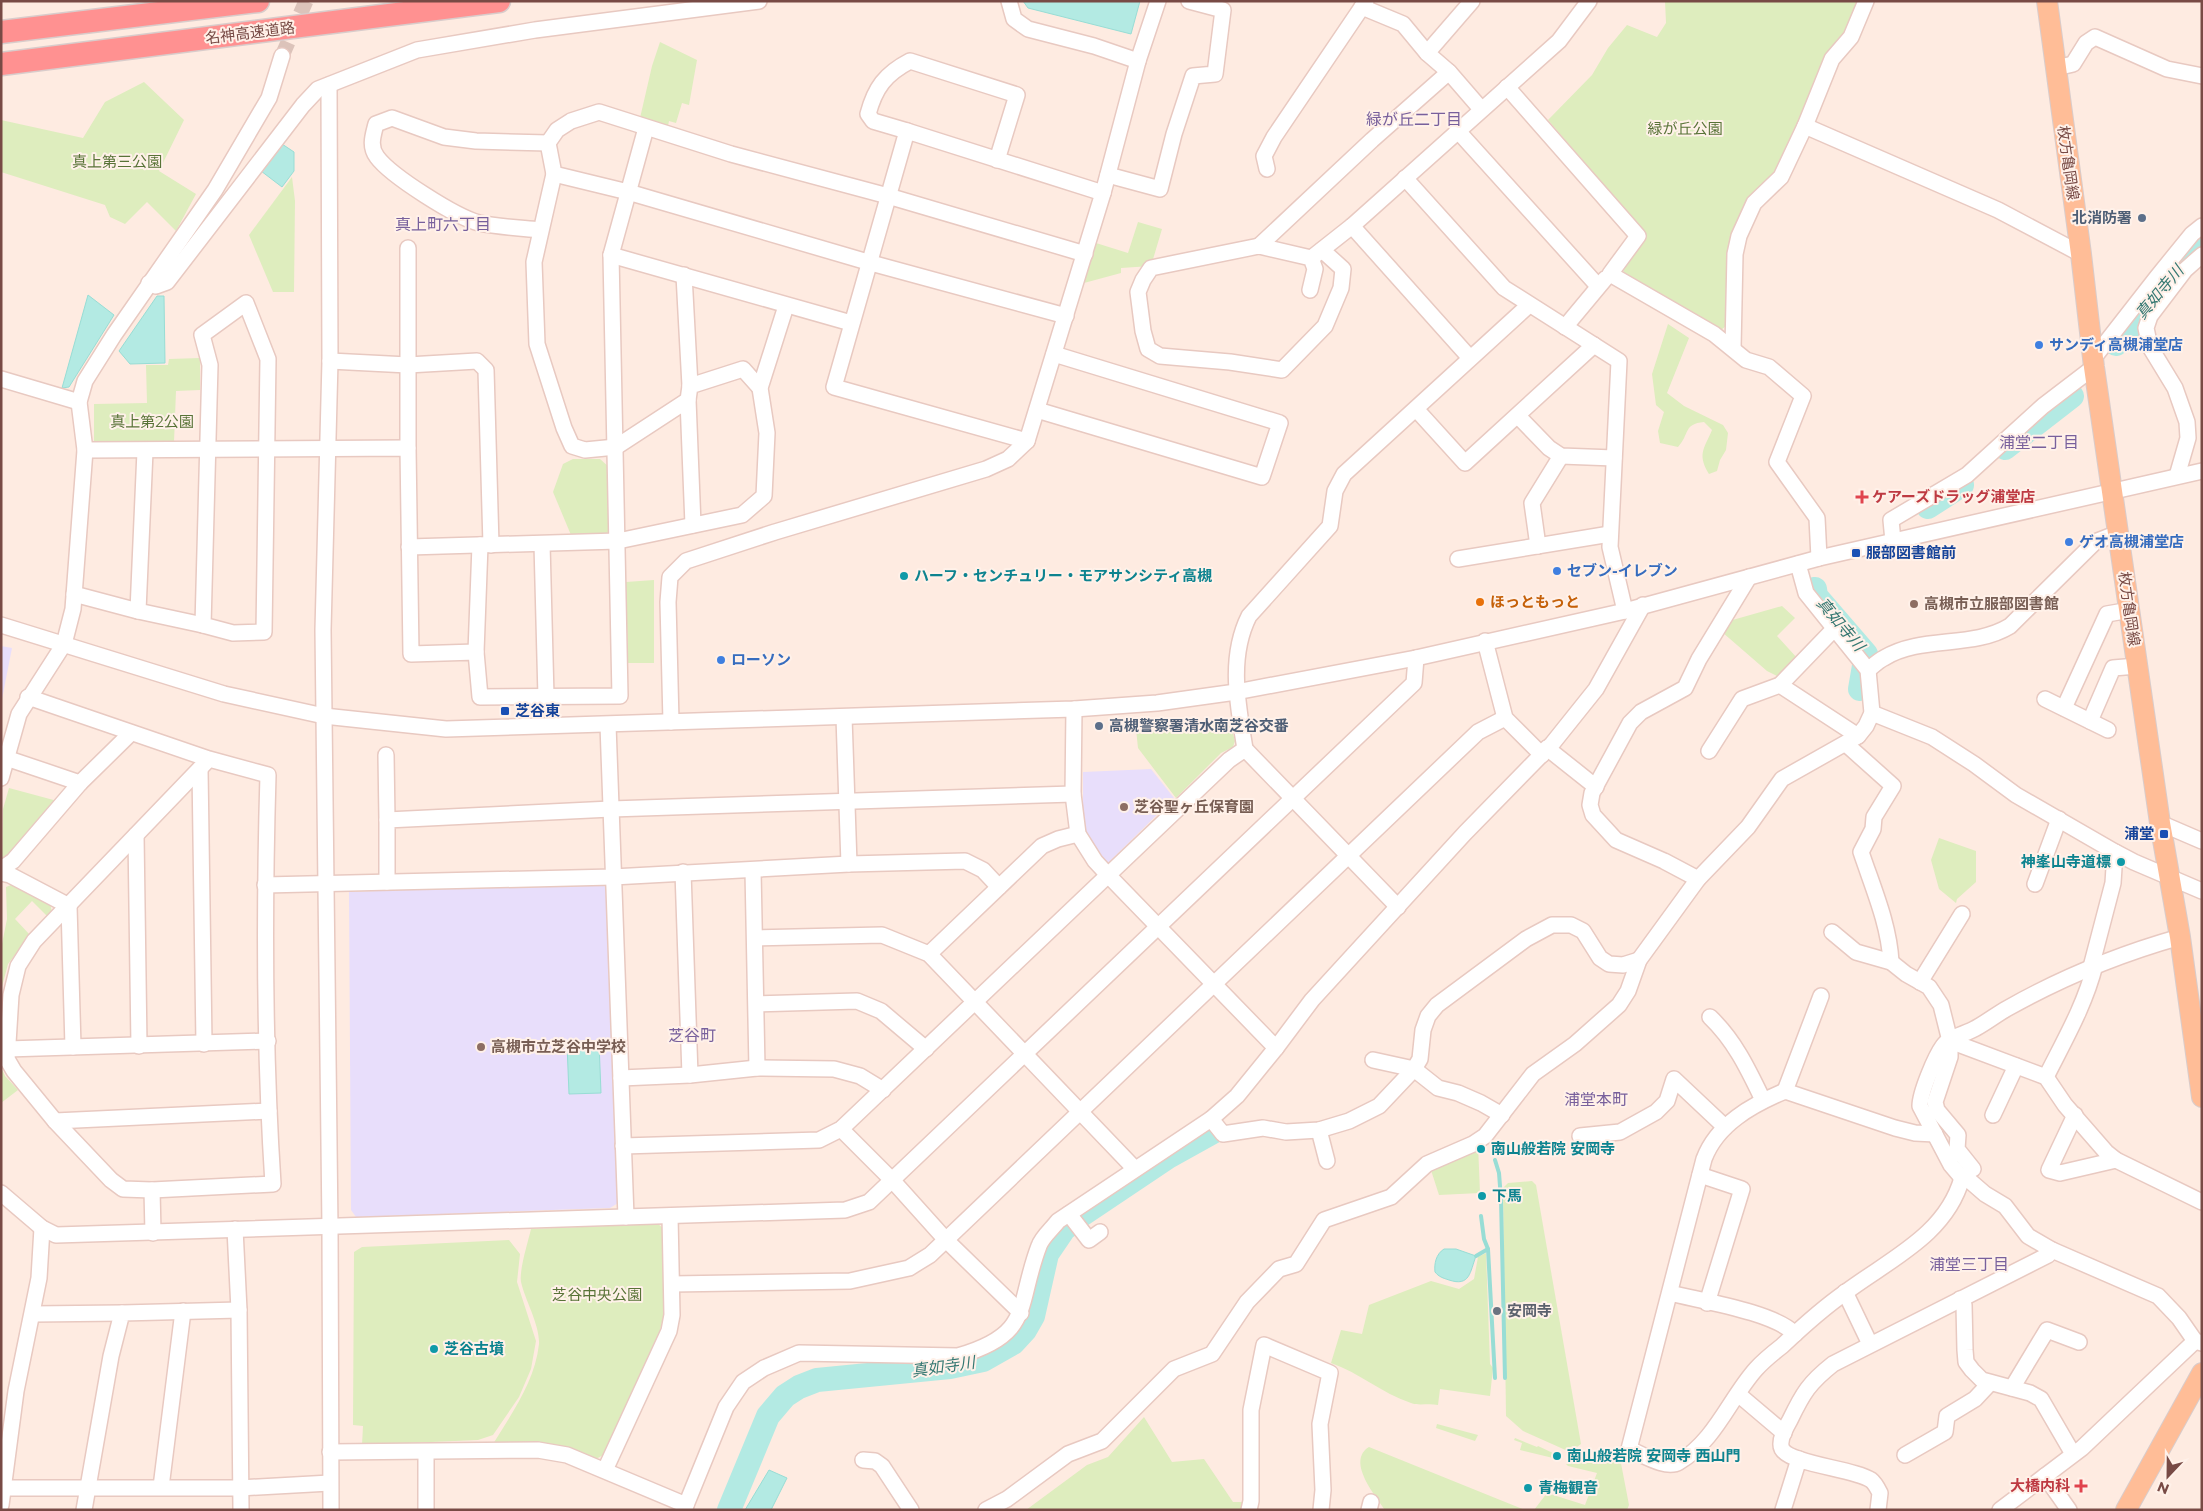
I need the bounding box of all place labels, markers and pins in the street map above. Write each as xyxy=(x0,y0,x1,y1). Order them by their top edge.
place label: 北消防署 xyxy=(2072,208,2132,227)
marker: 北消防署 xyxy=(2136,212,2148,224)
place label: サンディ高槻浦堂店 xyxy=(2049,335,2183,354)
marker: サンディ高槻浦堂店 xyxy=(2033,339,2045,351)
place label: ケアーズドラッグ浦堂店 xyxy=(1872,487,2035,506)
marker: ケアーズドラッグ浦堂店 xyxy=(1856,491,1868,503)
place label: ゲオ高槻浦堂店 xyxy=(2079,532,2184,551)
marker: ゲオ高槻浦堂店 xyxy=(2063,536,2075,548)
place label: 服部図書館前 xyxy=(1866,543,1956,562)
marker: 服部図書館前 xyxy=(1850,547,1862,559)
place label: セブン-イレブン xyxy=(1567,561,1678,580)
marker: セブン-イレブン xyxy=(1551,565,1563,577)
place label: ハーフ・センチュリー・モアサンシティ高槻 xyxy=(914,566,1212,585)
marker: ハーフ・センチュリー・モアサンシティ高槻 xyxy=(898,570,910,582)
place label: ほっともっと xyxy=(1490,592,1580,611)
place label: 高槻市立服部図書館 xyxy=(1924,594,2059,613)
marker: ほっともっと xyxy=(1474,596,1486,608)
marker: 高槻市立服部図書館 xyxy=(1908,598,1920,610)
place label: ローソン xyxy=(731,650,791,669)
marker: ローソン xyxy=(715,654,727,666)
place label: 芝谷東 xyxy=(515,701,560,720)
marker: 芝谷東 xyxy=(499,705,511,717)
place label: 高槻警察署清水南芝谷交番 xyxy=(1109,716,1289,735)
marker: 高槻警察署清水南芝谷交番 xyxy=(1093,720,1105,732)
place label: 芝谷聖ヶ丘保育園 xyxy=(1134,797,1254,816)
marker: 芝谷聖ヶ丘保育園 xyxy=(1118,801,1130,813)
place label: 浦堂 xyxy=(2124,824,2154,843)
marker: 浦堂 xyxy=(2158,828,2170,840)
place label: 神峯山寺道標 xyxy=(2020,852,2111,871)
marker: 神峯山寺道標 xyxy=(2115,856,2127,868)
place label: 高槻市立芝谷中学校 xyxy=(491,1037,626,1056)
marker: 高槻市立芝谷中学校 xyxy=(475,1041,487,1053)
place label: 南山般若院 安岡寺 xyxy=(1491,1139,1615,1158)
marker: 南山般若院 安岡寺 xyxy=(1475,1143,1487,1155)
place label: 下馬 xyxy=(1492,1186,1522,1205)
marker: 下馬 xyxy=(1476,1190,1488,1202)
place label: 安岡寺 xyxy=(1507,1301,1552,1320)
marker: 安岡寺 xyxy=(1491,1305,1503,1317)
place label: 芝谷古墳 xyxy=(444,1339,504,1358)
marker: 芝谷古墳 xyxy=(428,1343,440,1355)
place label: 南山般若院 安岡寺 西山門 xyxy=(1567,1446,1741,1465)
marker: 南山般若院 安岡寺 西山門 xyxy=(1551,1450,1563,1462)
place label: 大橋内科 xyxy=(2010,1476,2070,1495)
place label: 青梅観音 xyxy=(1538,1478,1598,1497)
marker: 大橋内科 xyxy=(2074,1479,2088,1493)
marker: 青梅観音 xyxy=(1522,1482,1534,1494)

